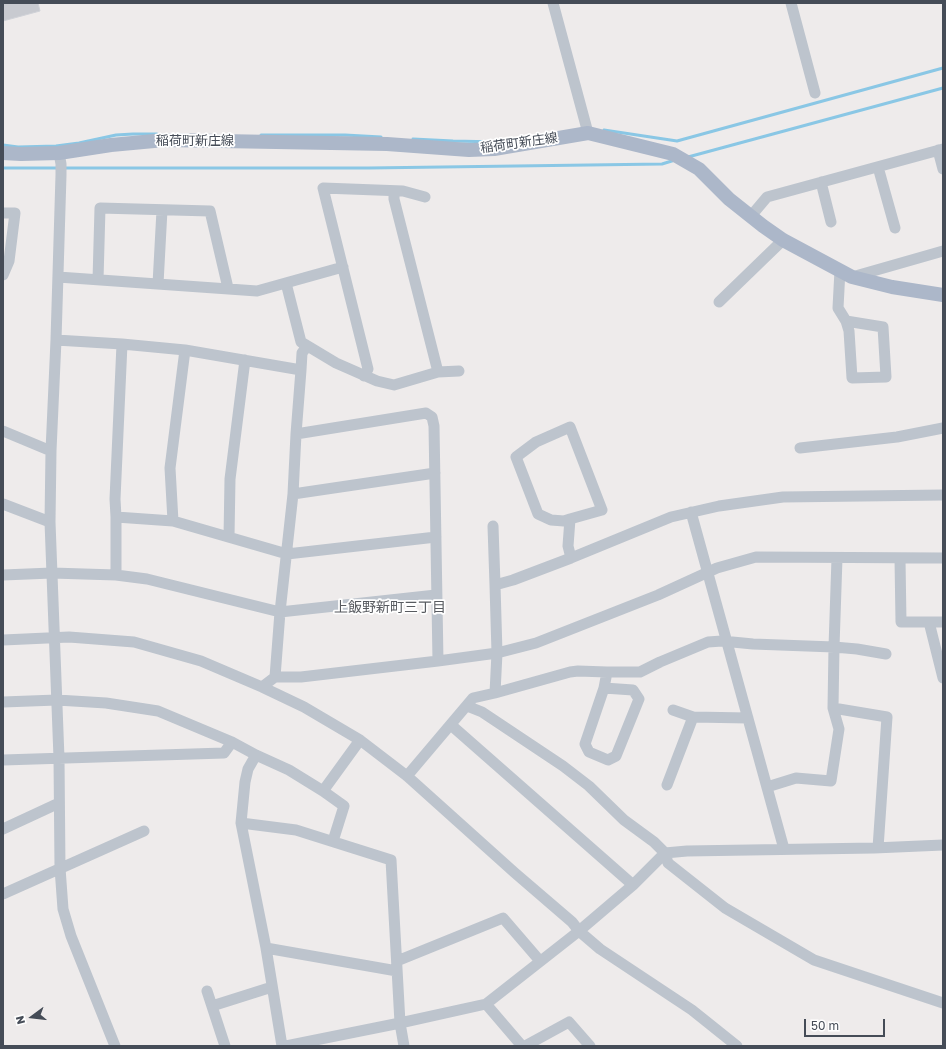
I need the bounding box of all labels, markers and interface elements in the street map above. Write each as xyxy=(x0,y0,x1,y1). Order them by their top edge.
street label: 稲荷町新庄線 xyxy=(479,130,559,156)
street label: 稲荷町新庄線 xyxy=(156,133,234,149)
district label: 上飯野新町三丁目 xyxy=(334,600,446,616)
north arrow xyxy=(12,997,52,1037)
scale bar xyxy=(806,1011,887,1037)
text: N xyxy=(13,1015,27,1026)
text: 50 m xyxy=(811,1018,839,1033)

